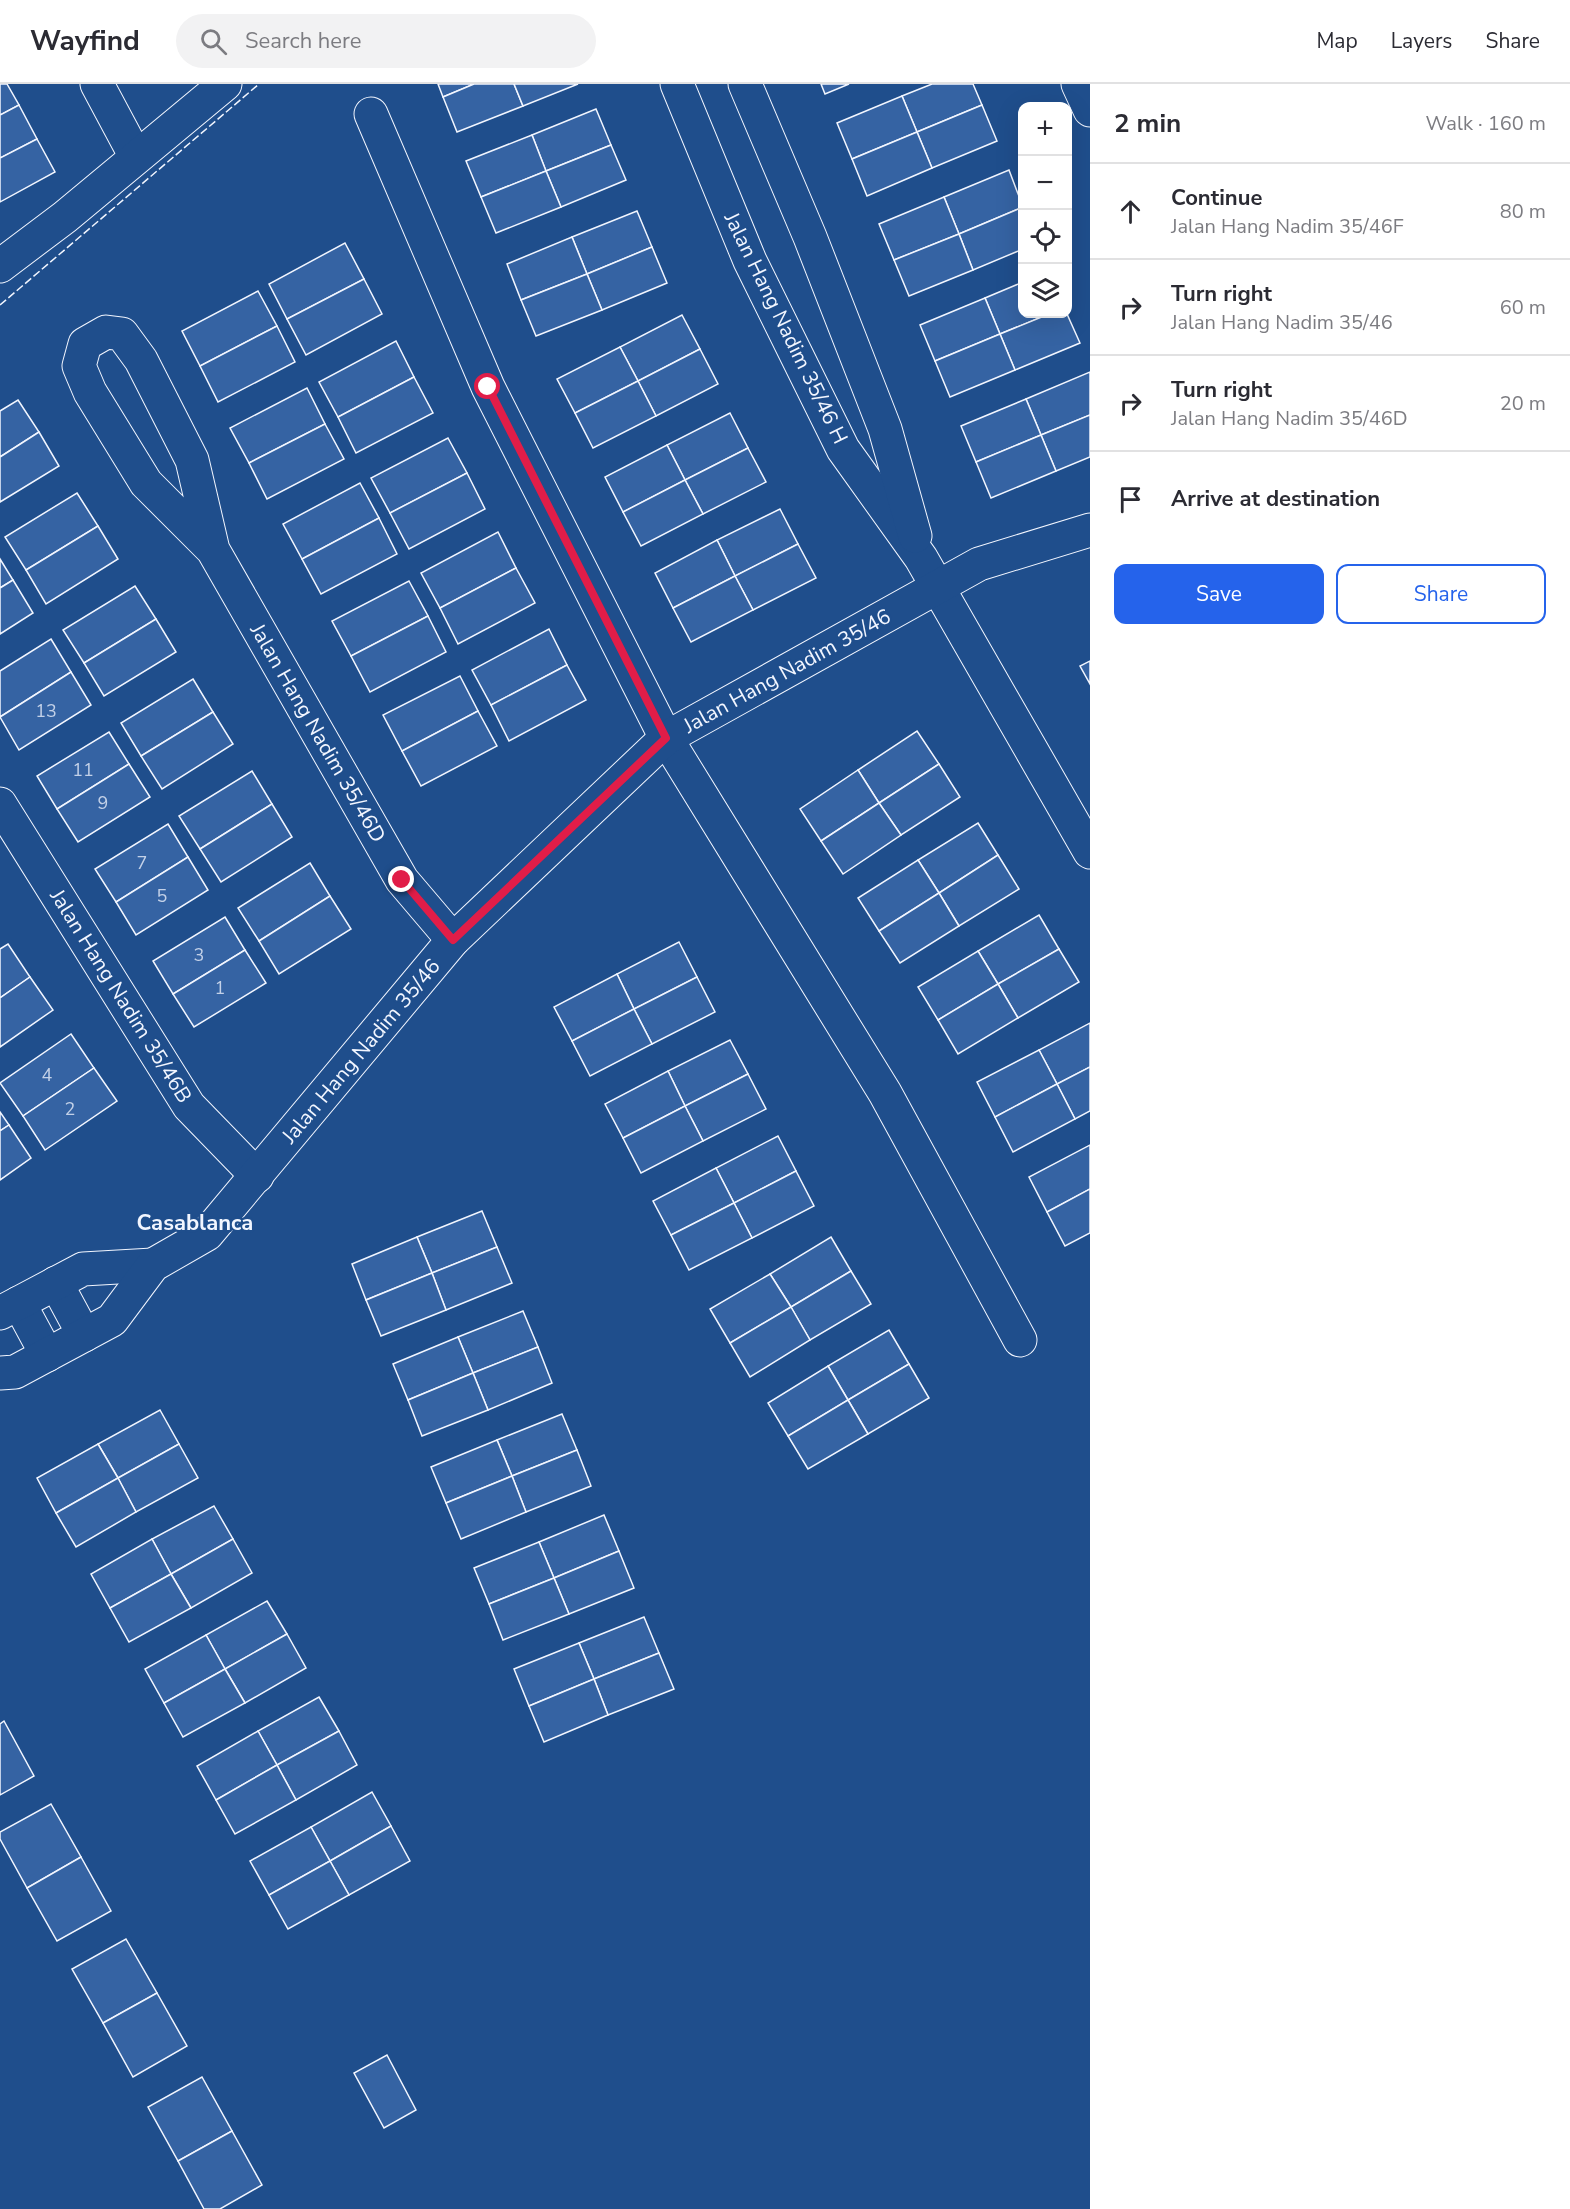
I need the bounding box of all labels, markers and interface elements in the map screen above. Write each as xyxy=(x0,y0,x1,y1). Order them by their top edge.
search box xyxy=(176,14,596,68)
text: Wayfind xyxy=(30,22,140,60)
icon: search xyxy=(197,25,230,58)
text: Search here xyxy=(245,26,362,56)
text: Map xyxy=(1316,27,1358,55)
text: Layers xyxy=(1391,27,1452,55)
text: Share xyxy=(1485,27,1540,55)
map controls xyxy=(1018,102,1072,318)
button: + xyxy=(1018,102,1072,156)
text: 2 min xyxy=(1114,106,1181,141)
text: Walk · 160 m xyxy=(1426,110,1546,137)
button: − xyxy=(1018,156,1072,210)
text: Continue xyxy=(1171,183,1262,213)
icon: ahead xyxy=(1114,195,1147,228)
text: 80 m xyxy=(1500,198,1546,225)
street label: Jalan Hang Nadim 35/46 H xyxy=(717,207,854,448)
button: locate xyxy=(1018,210,1072,264)
text: Jalan Hang Nadim 35/46F xyxy=(1171,213,1404,240)
button: layers xyxy=(1018,264,1072,318)
text: Turn right xyxy=(1171,279,1272,309)
icon: right xyxy=(1114,291,1147,324)
text: 60 m xyxy=(1500,294,1546,321)
text: Jalan Hang Nadim 35/46 xyxy=(1171,309,1393,336)
route start xyxy=(474,373,500,399)
text: Turn right xyxy=(1171,375,1272,405)
icon: right xyxy=(1114,387,1147,420)
text: 20 m xyxy=(1500,390,1546,417)
text: Jalan Hang Nadim 35/46D xyxy=(1171,405,1408,432)
icon: arrive xyxy=(1114,483,1147,516)
text: Arrive at destination xyxy=(1171,484,1380,514)
button: Save xyxy=(1114,564,1324,624)
button: Share xyxy=(1336,564,1546,624)
street label: Jalan Hang Nadim 35/46 xyxy=(678,602,896,740)
street label: Jalan Hang Nadim 35/46D xyxy=(243,618,392,848)
house number: 13 xyxy=(35,699,57,723)
house number: 11 xyxy=(72,758,94,782)
house number: 9 xyxy=(98,791,108,815)
house number: 7 xyxy=(137,851,147,875)
route end xyxy=(388,866,414,892)
house number: 5 xyxy=(157,884,167,908)
street label: Jalan Hang Nadim 35/46B xyxy=(45,885,197,1107)
house number: 3 xyxy=(194,943,204,967)
street label: Jalan Hang Nadim 35/46 xyxy=(275,953,447,1150)
house number: 1 xyxy=(215,976,225,1000)
house number: 4 xyxy=(42,1064,52,1086)
house number: 2 xyxy=(65,1097,75,1121)
district label: Casablanca xyxy=(137,1208,253,1238)

